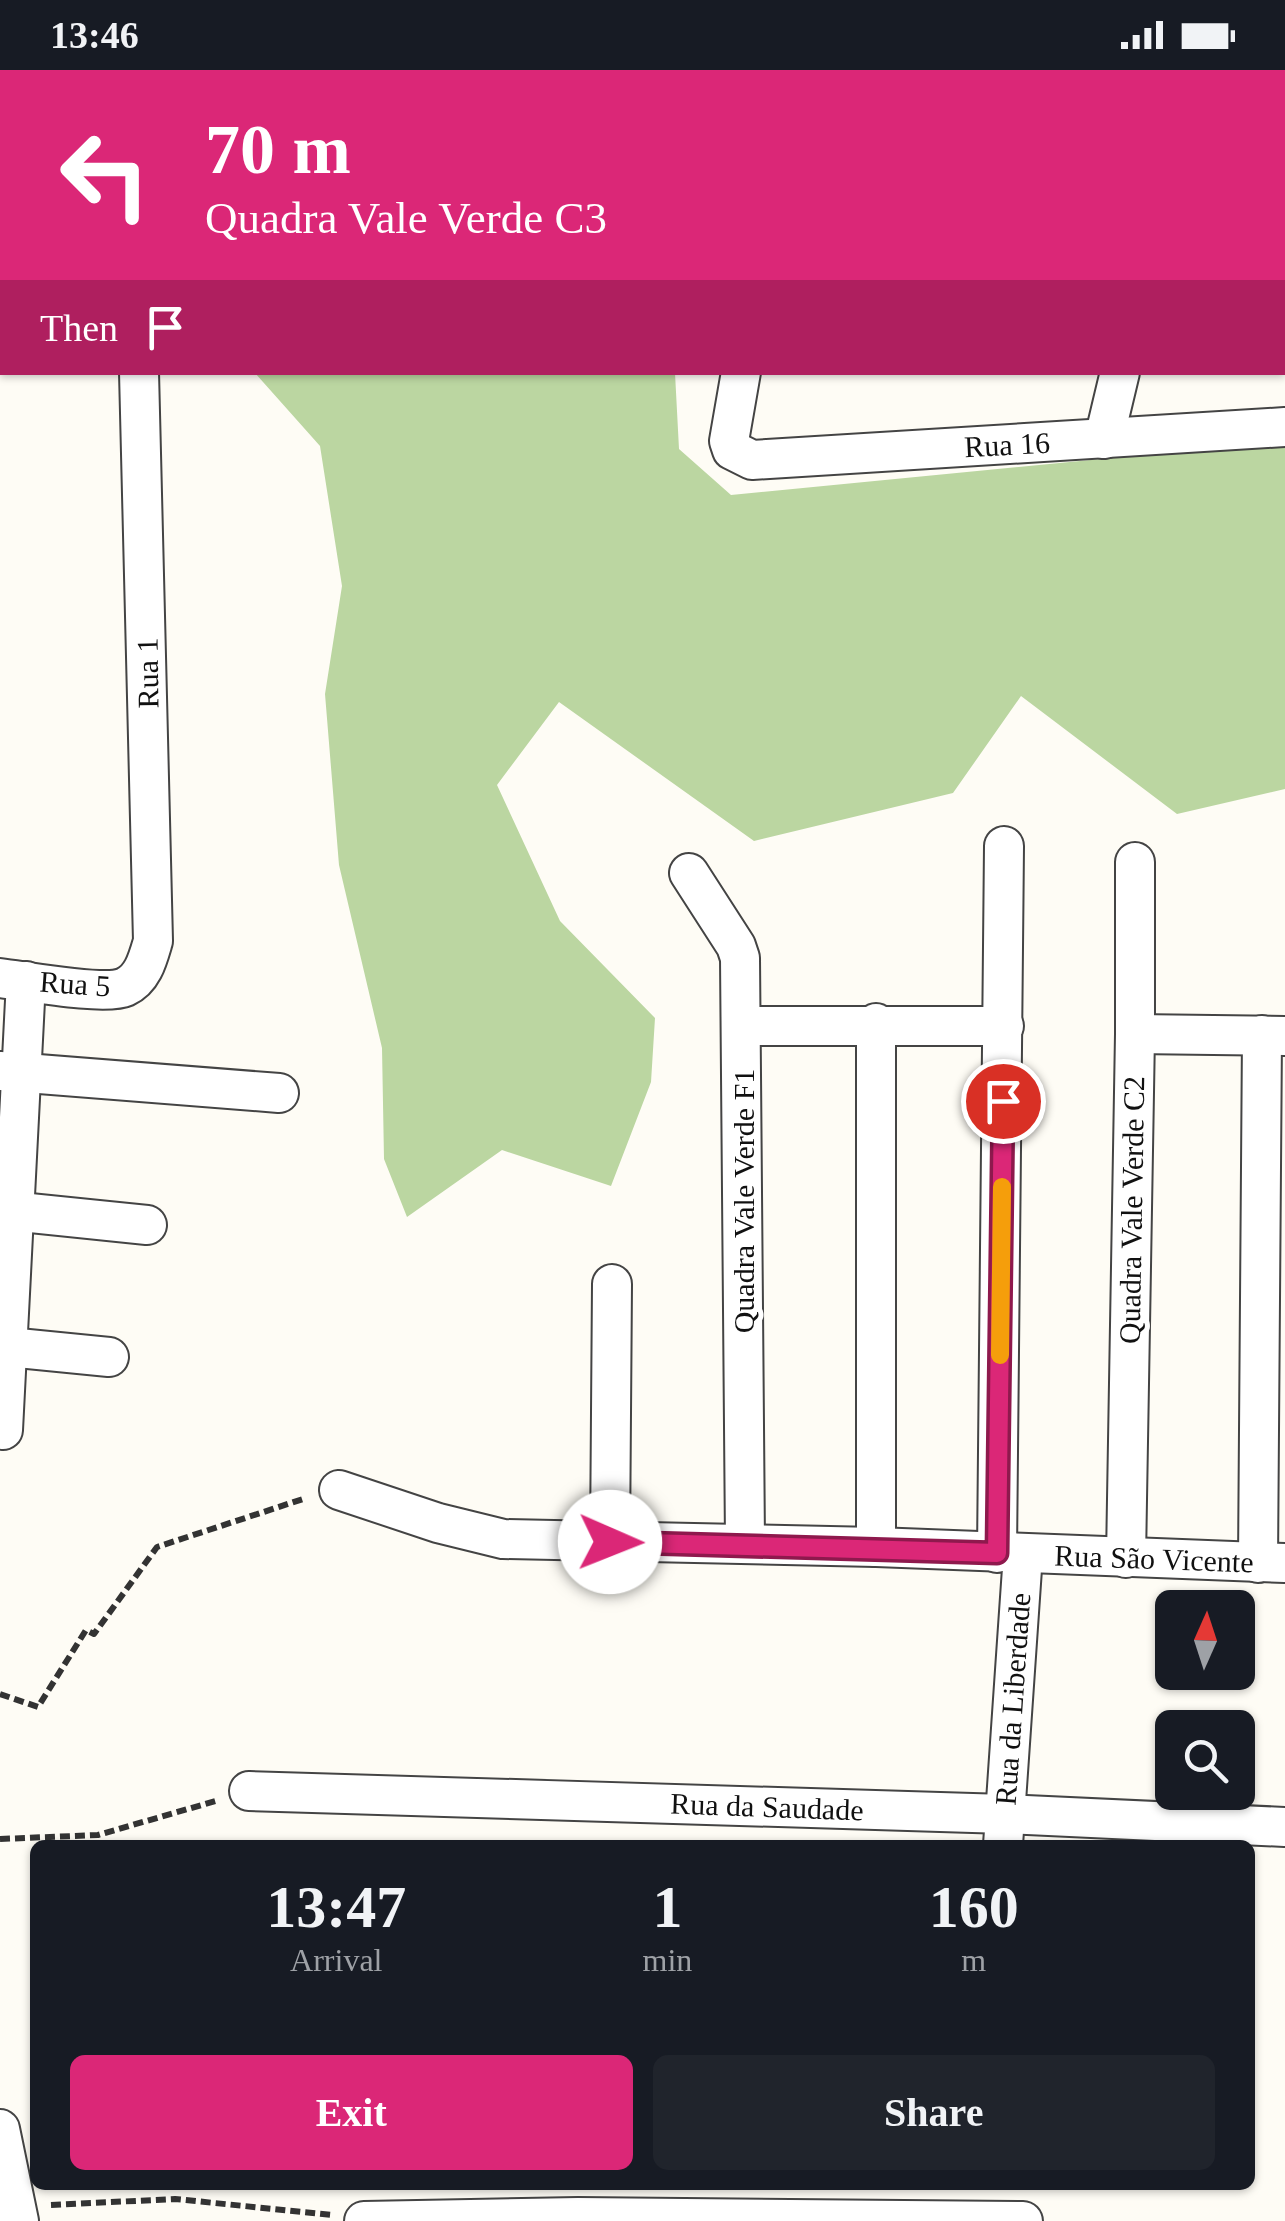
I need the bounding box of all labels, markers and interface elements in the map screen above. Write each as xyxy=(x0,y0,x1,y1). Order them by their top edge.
text: 13:46 xyxy=(50,14,139,56)
icon: left xyxy=(40,110,170,240)
text: 70 m xyxy=(205,111,351,188)
text: Quadra Vale Verde C3 xyxy=(205,193,607,243)
icon: arrive xyxy=(138,300,193,355)
text: Then xyxy=(40,307,118,349)
street label: Rua 16 xyxy=(963,426,1051,463)
street label: Rua 1 xyxy=(130,637,165,709)
street label: Rua 5 xyxy=(39,965,112,1002)
pin xyxy=(961,1059,1046,1144)
street label: Quadra Vale Verde F1 xyxy=(727,1069,760,1333)
icon: arrive xyxy=(976,1074,1031,1129)
street label: Quadra Vale Verde C2 xyxy=(1113,1076,1150,1344)
position arrow xyxy=(558,1490,662,1594)
street label: Rua São Vicente xyxy=(1054,1539,1254,1578)
north arrow xyxy=(1155,1590,1255,1690)
map controls xyxy=(1155,1590,1255,1810)
street label: Rua da Liberdade xyxy=(989,1591,1036,1806)
button: search xyxy=(1155,1710,1255,1810)
street label: Rua da Saudade xyxy=(670,1787,864,1826)
text: 13:47 xyxy=(266,1874,406,1940)
text: 1 xyxy=(652,1874,682,1940)
text: 160 xyxy=(929,1874,1019,1940)
text: Arrival xyxy=(290,1942,382,1978)
text: min xyxy=(643,1942,692,1978)
text: m xyxy=(961,1942,986,1978)
button: Exit xyxy=(70,2055,633,2170)
button: Share xyxy=(653,2055,1215,2170)

